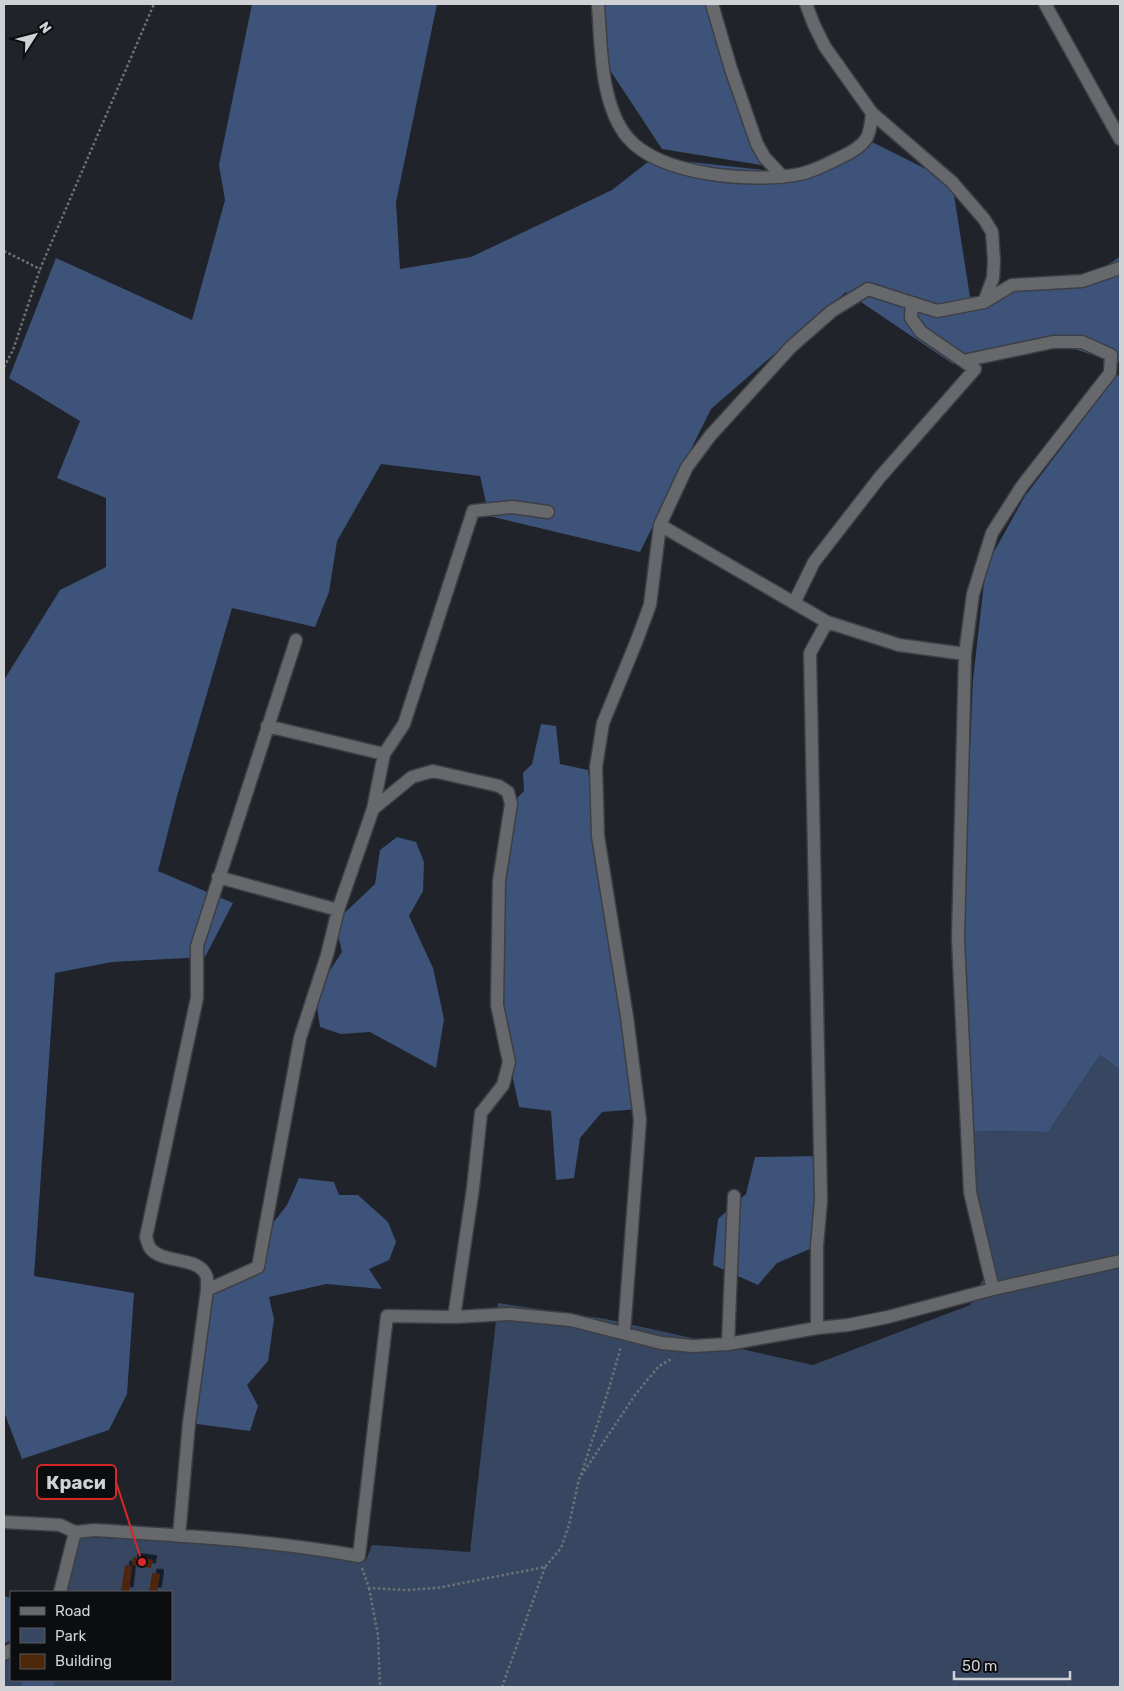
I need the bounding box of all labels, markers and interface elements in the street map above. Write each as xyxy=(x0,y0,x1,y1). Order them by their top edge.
north arrow xyxy=(10,10,60,60)
text: N xyxy=(35,19,55,37)
callout: Краси xyxy=(37,1465,116,1499)
text: Краси xyxy=(46,1471,106,1494)
legend xyxy=(10,1591,172,1681)
text: Road xyxy=(55,1602,91,1620)
text: Park xyxy=(55,1627,86,1645)
scale bar xyxy=(954,1648,1070,1680)
text: Building xyxy=(55,1652,112,1670)
text: 50 m xyxy=(962,1657,997,1675)

